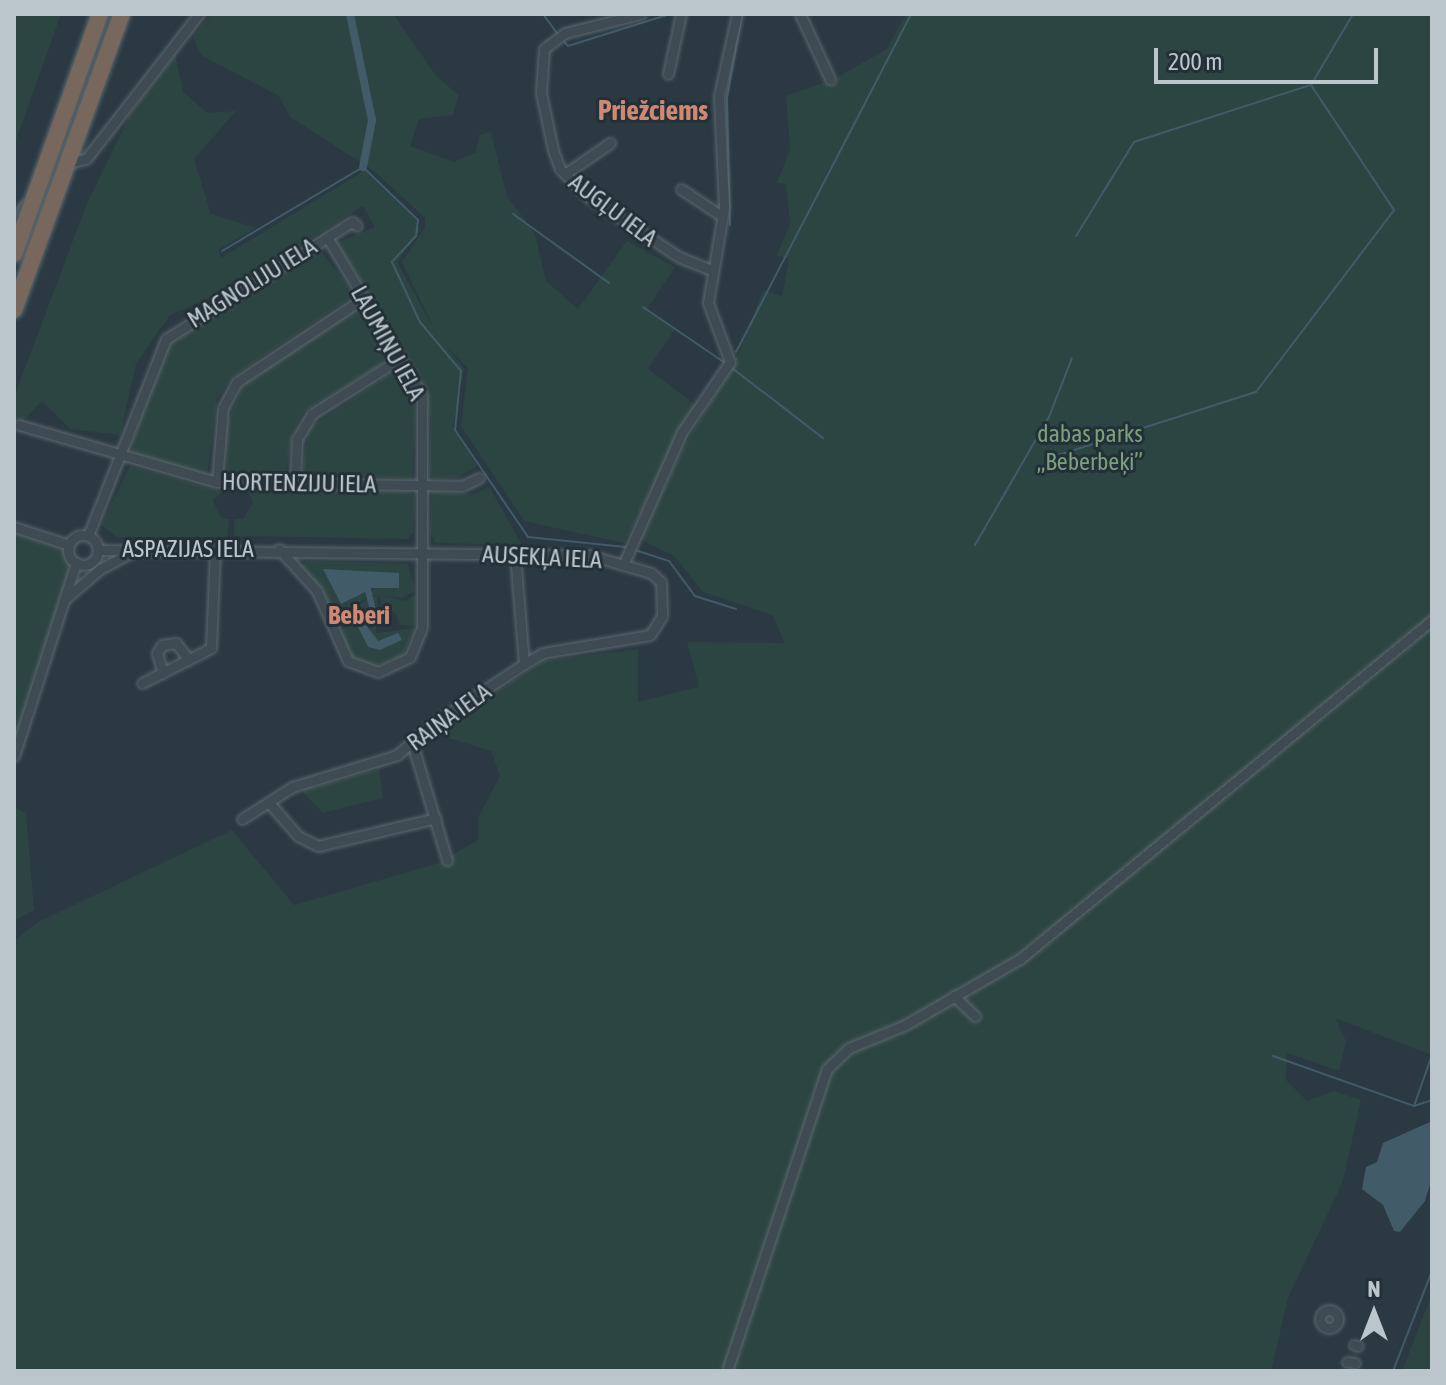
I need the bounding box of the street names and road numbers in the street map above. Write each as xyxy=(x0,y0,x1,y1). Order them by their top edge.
street label: AUGĻU IELA xyxy=(563,168,663,252)
street label: MAGNOLIJU IELA xyxy=(182,232,322,334)
street label: LAUMIŅU IELA xyxy=(345,281,431,405)
street label: HORTENZIJU IELA xyxy=(222,467,376,499)
street label: ASPAZIJAS IELA xyxy=(122,535,254,563)
street label: AUSEKĻA IELA xyxy=(481,539,603,575)
street label: RAIŅA IELA xyxy=(402,677,496,757)

